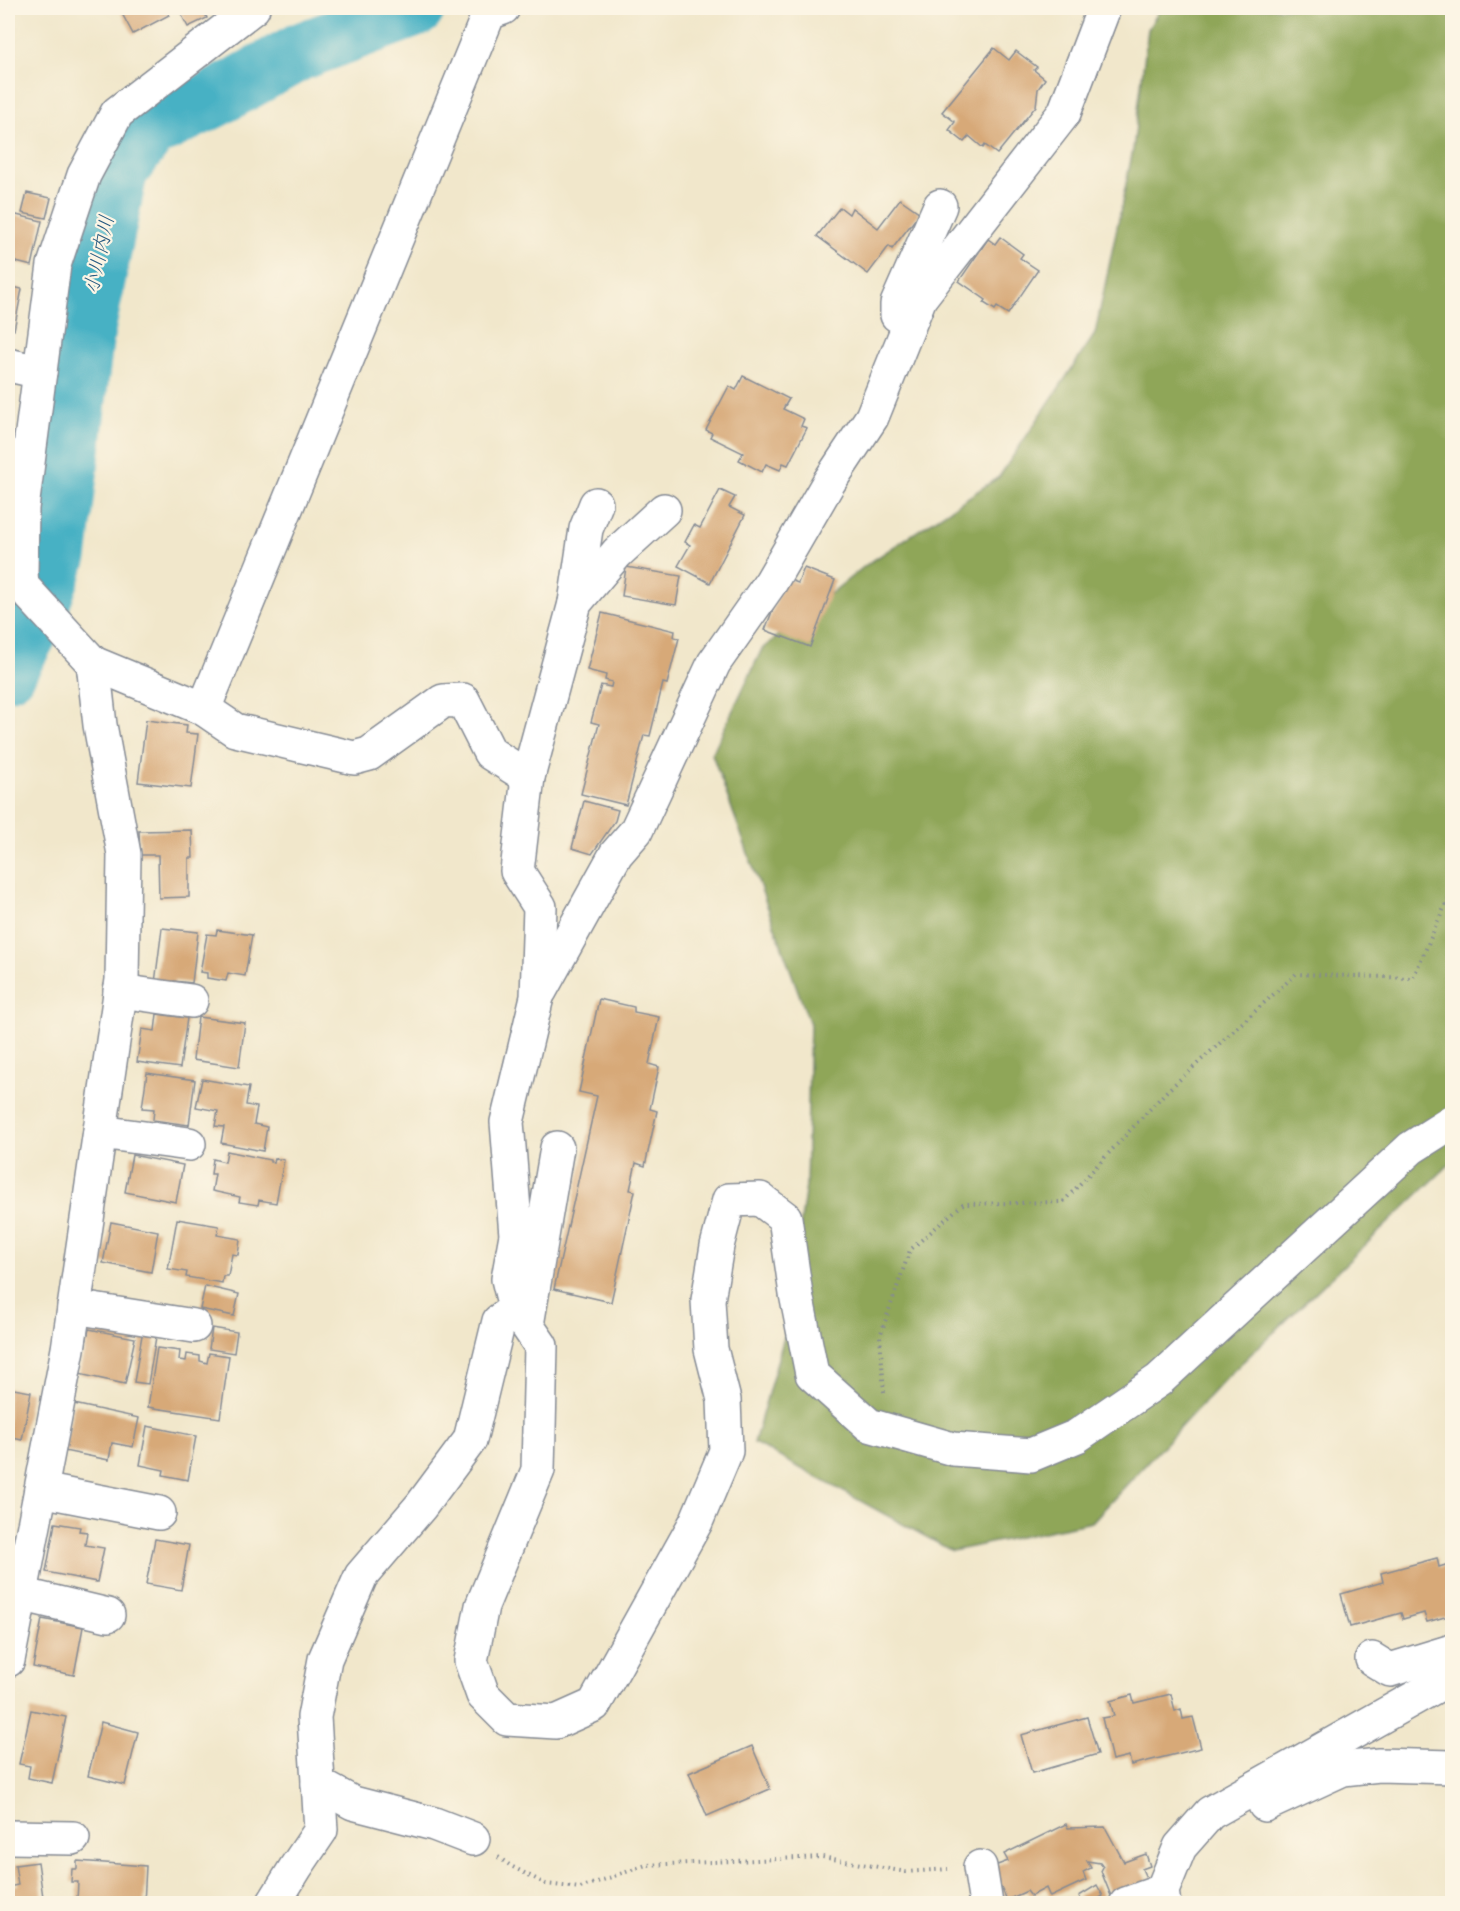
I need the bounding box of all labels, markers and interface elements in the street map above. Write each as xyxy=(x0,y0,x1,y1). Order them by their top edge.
water label: 小川内川 xyxy=(81,213,122,297)

